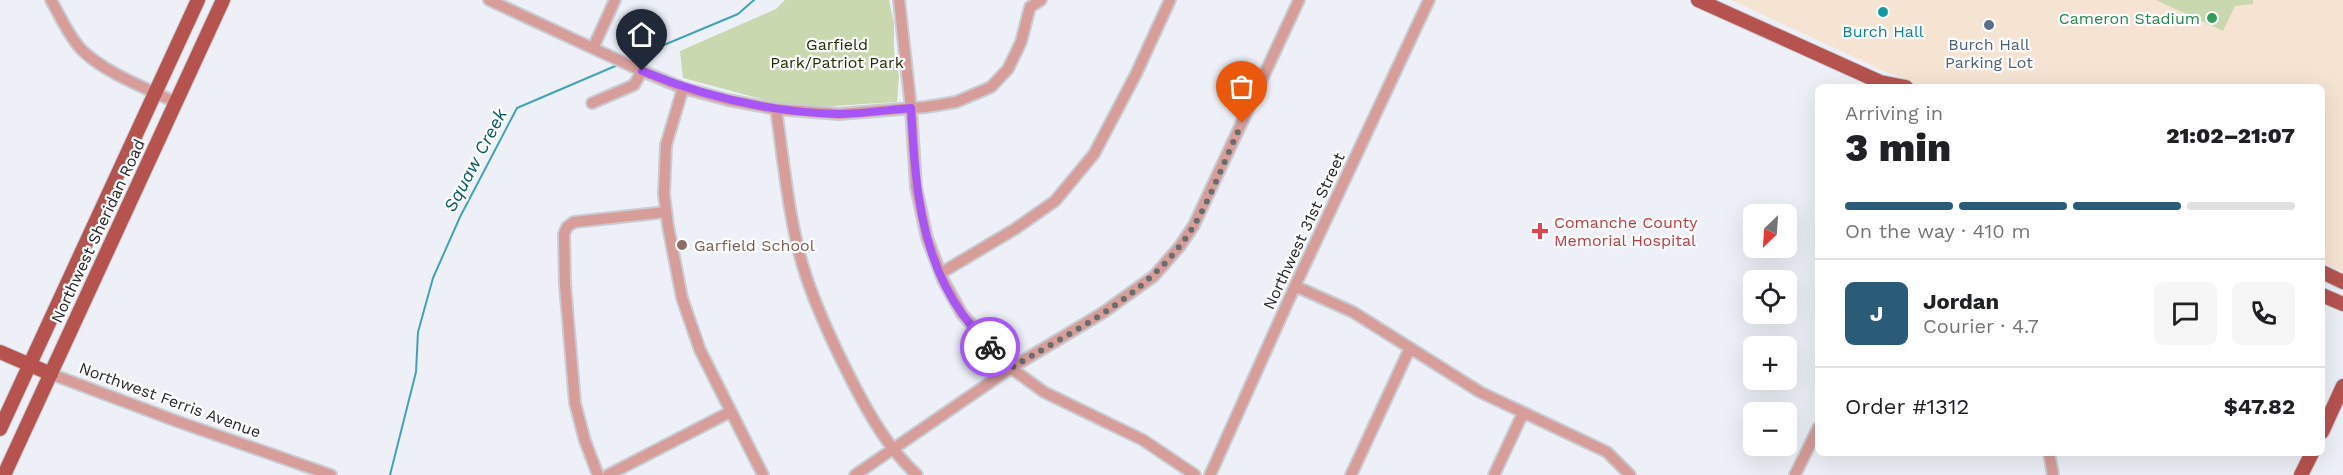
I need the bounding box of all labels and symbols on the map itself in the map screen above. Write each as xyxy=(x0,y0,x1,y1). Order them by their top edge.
marker: Burch Hall xyxy=(1876,5,1890,19)
pin xyxy=(616,9,667,71)
place label: Cameron Stadium xyxy=(2059,9,2200,28)
marker: Cameron Stadium xyxy=(2205,11,2219,25)
marker: Burch Hall Parking Lot xyxy=(1982,18,1996,32)
place label: Burch Hall xyxy=(1842,22,1924,41)
park label: Garfield Park/Patriot Park xyxy=(770,35,904,72)
place label: Burch Hall Parking Lot xyxy=(1945,35,2033,72)
pin xyxy=(1216,61,1267,123)
water label: Squaw Creek xyxy=(439,104,512,215)
street label: Northwest Sheridan Road xyxy=(47,136,149,326)
street label: Northwest 31st Street xyxy=(1259,149,1349,313)
north arrow xyxy=(1743,204,1797,258)
place label: Comanche County Memorial Hospital xyxy=(1554,213,1698,250)
marker: Comanche County Memorial Hospital xyxy=(1531,222,1549,240)
place label: Garfield School xyxy=(694,236,815,255)
marker: Garfield School xyxy=(675,238,689,252)
courier xyxy=(960,317,1020,377)
street label: Northwest Ferris Avenue xyxy=(77,358,263,442)

